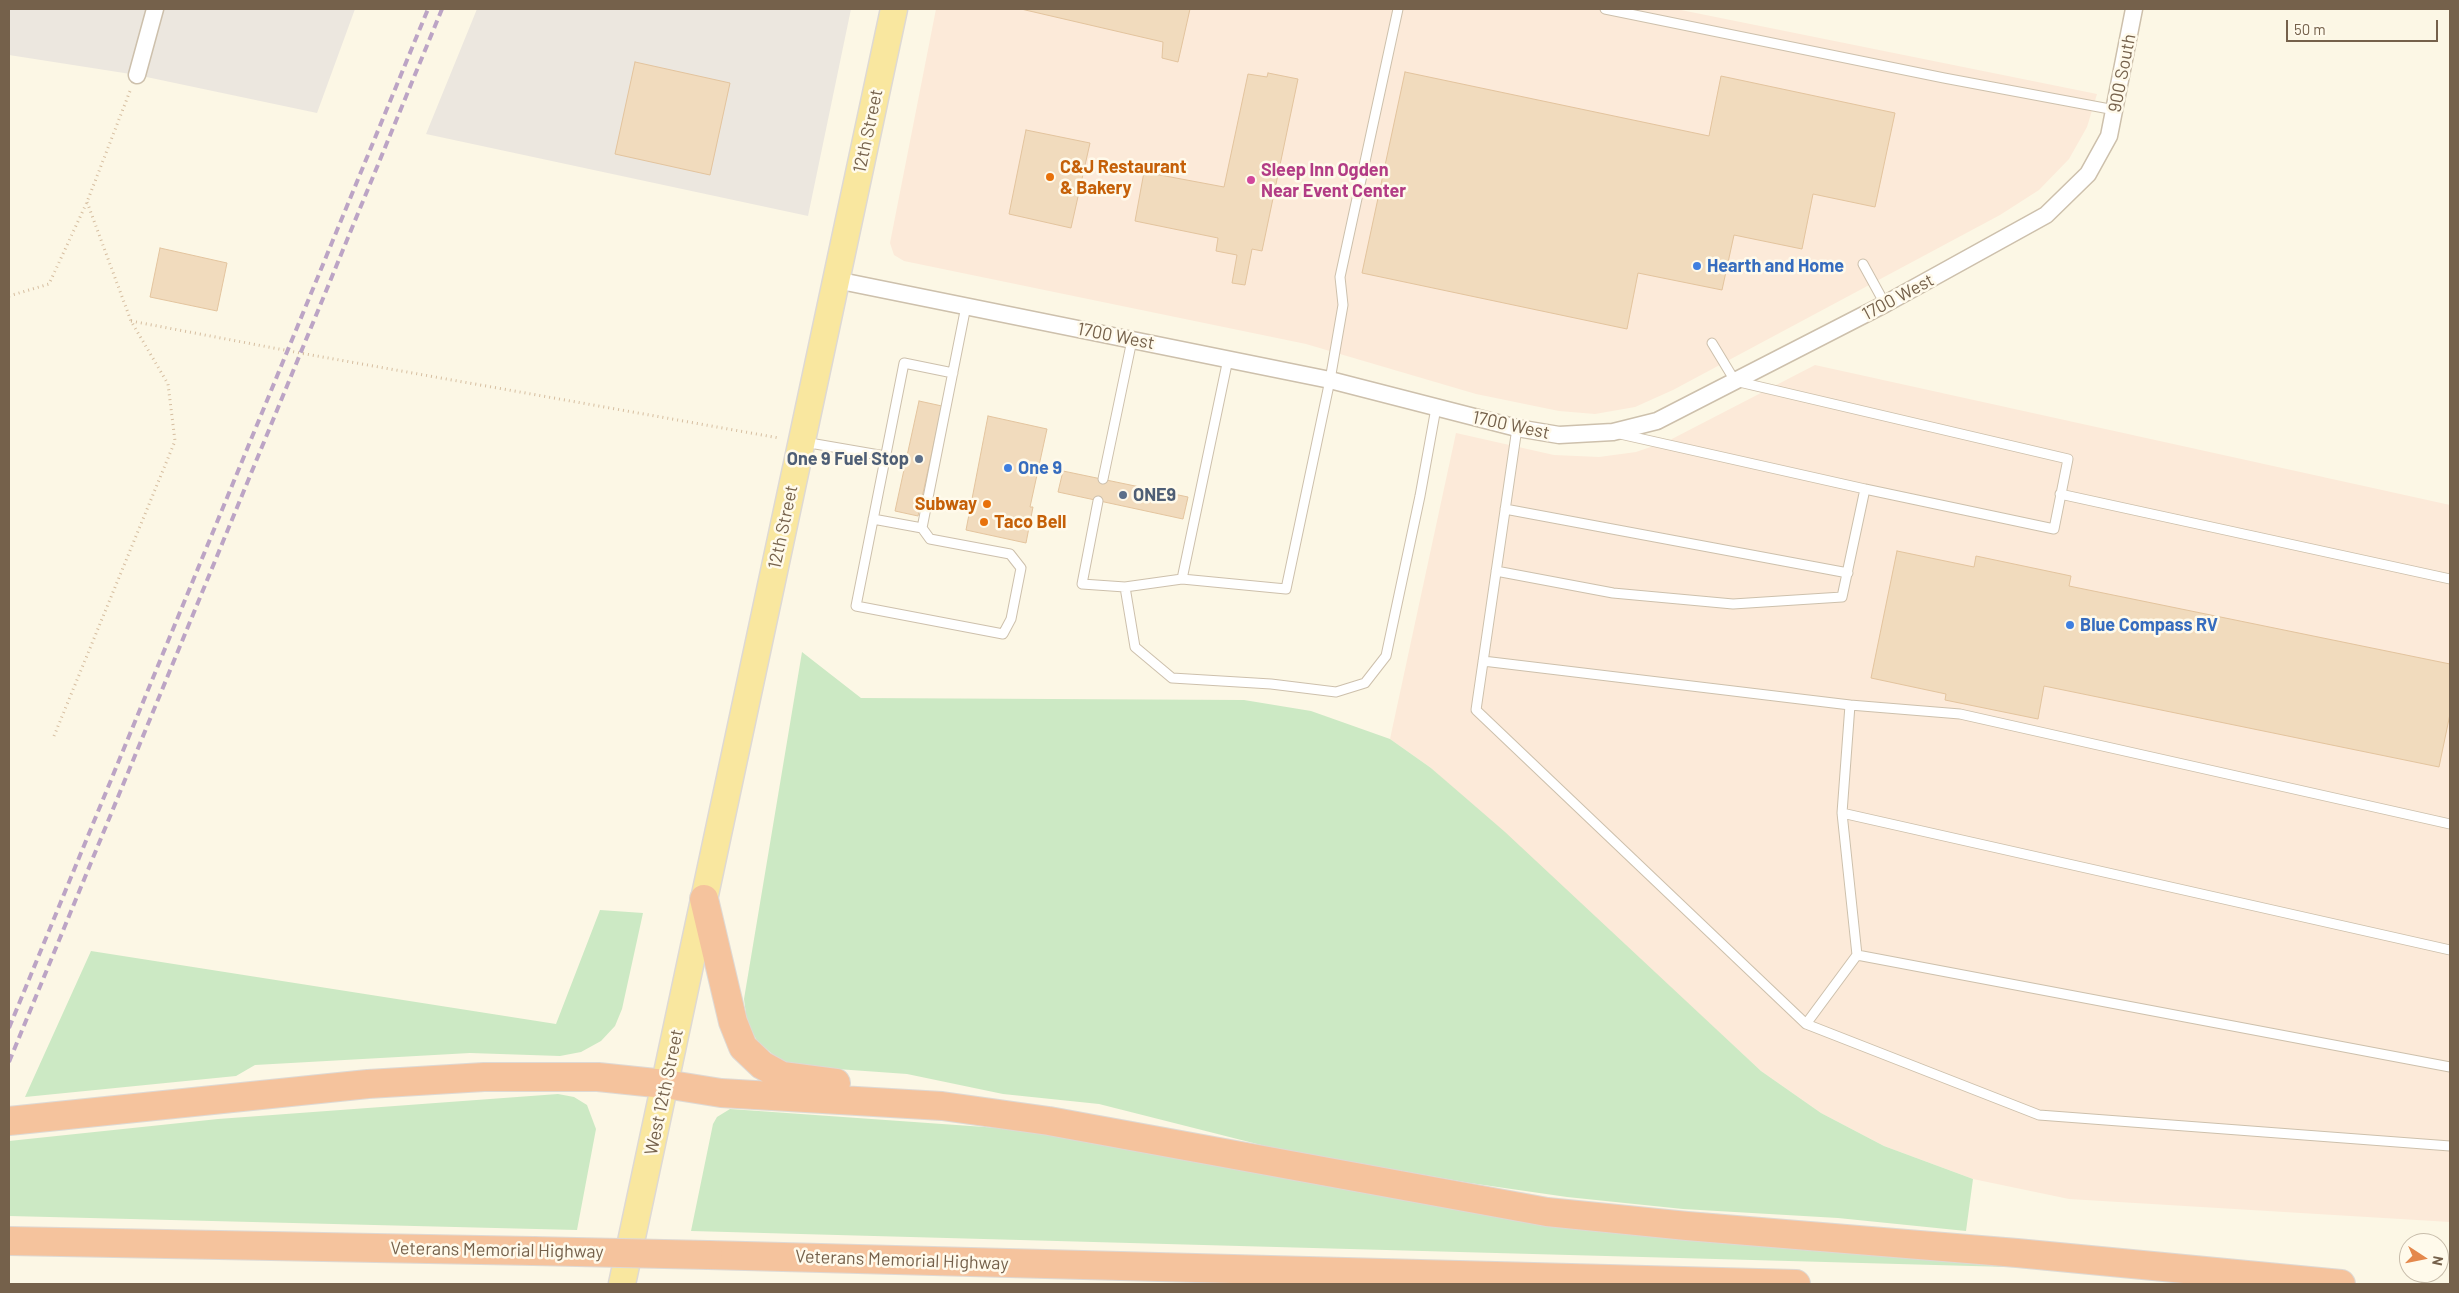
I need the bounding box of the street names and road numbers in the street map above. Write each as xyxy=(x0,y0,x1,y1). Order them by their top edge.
street label: 900 South xyxy=(2104,32,2140,114)
street label: 12th Street xyxy=(849,87,887,175)
street label: 1700 West xyxy=(1858,269,1938,325)
street label: 1700 West xyxy=(1076,318,1156,354)
street label: 1700 West xyxy=(1470,406,1552,444)
street label: 12th Street xyxy=(764,483,802,571)
street label: West 12th Street xyxy=(640,1027,688,1157)
street label: Veterans Memorial Highway xyxy=(390,1237,604,1263)
street label: Veterans Memorial Highway xyxy=(795,1245,1009,1275)

